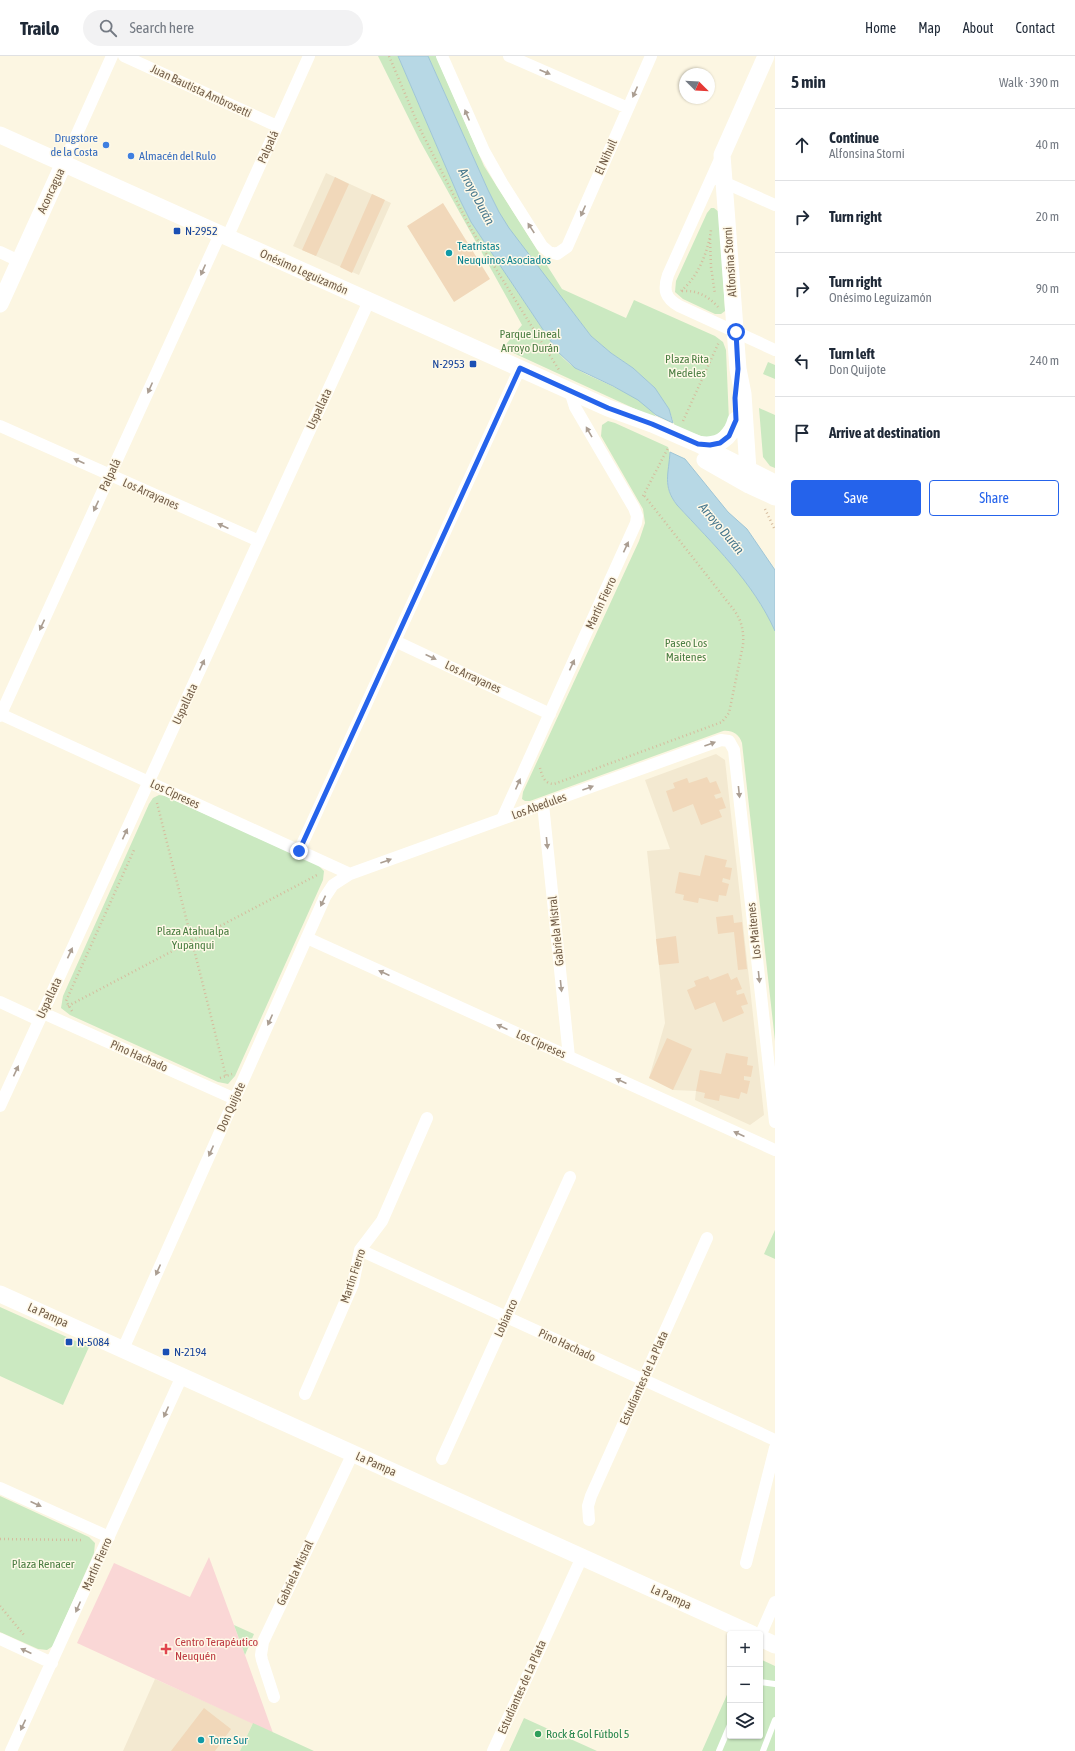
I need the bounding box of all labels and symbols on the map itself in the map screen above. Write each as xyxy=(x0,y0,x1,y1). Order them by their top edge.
street label: Juan Bautista Ambrosetti xyxy=(148,61,254,121)
north arrow xyxy=(679,68,715,104)
one-way arrow xyxy=(539,69,551,75)
one-way arrow xyxy=(632,86,638,97)
one-way arrow xyxy=(464,109,470,120)
street label: Palpalá xyxy=(255,128,281,166)
place label: Drugstore de la Costa xyxy=(51,131,98,159)
street label: El Nihuil xyxy=(592,136,620,177)
marker: Drugstore de la Costa xyxy=(101,140,111,150)
place label: Almacén del Rulo xyxy=(139,149,216,163)
marker: Almacén del Rulo xyxy=(126,151,136,161)
water label: Arroyo Durán xyxy=(455,164,498,228)
street label: Aconcagua xyxy=(34,166,68,216)
one-way arrow xyxy=(579,205,585,217)
one-way arrow xyxy=(527,222,534,234)
place label: N-2952 xyxy=(185,224,218,238)
marker: N-2952 xyxy=(172,226,182,236)
street label: Alfonsina Storni xyxy=(721,227,739,297)
place label: Teatristas Neuquinos Asociados xyxy=(457,239,551,267)
street label: Onésimo Leguizamón xyxy=(258,246,350,298)
marker: Teatristas Neuquinos Asociados xyxy=(444,248,454,258)
one-way arrow xyxy=(200,264,206,276)
route start xyxy=(727,323,745,341)
park label: Parque Lineal Arroyo Durán xyxy=(500,327,561,355)
park label: Plaza Rita Medeles xyxy=(665,352,709,380)
place label: N-2953 xyxy=(432,357,465,371)
marker: N-2953 xyxy=(468,359,478,369)
one-way arrow xyxy=(147,383,153,394)
street label: Uspallata xyxy=(303,386,335,432)
one-way arrow xyxy=(586,426,593,438)
street label: Palpalá xyxy=(96,456,124,494)
one-way arrow xyxy=(72,458,84,464)
street label: Los Arrayanes xyxy=(121,475,181,513)
water label: Arroyo Durán xyxy=(695,499,748,557)
one-way arrow xyxy=(93,501,99,512)
one-way arrow xyxy=(217,522,229,529)
one-way arrow xyxy=(623,541,629,553)
street label: Martín Fierro xyxy=(583,574,619,632)
one-way arrow xyxy=(39,619,45,630)
park label: Paseo Los Maitenes xyxy=(665,636,707,664)
one-way arrow xyxy=(425,654,436,660)
street label: Los Arrayanes xyxy=(443,658,503,696)
one-way arrow xyxy=(199,660,205,671)
one-way arrow xyxy=(569,660,575,671)
street label: Uspallata xyxy=(169,681,201,727)
one-way arrow xyxy=(704,740,716,746)
street label: Los Cipreses xyxy=(148,776,202,812)
one-way arrow xyxy=(515,778,521,789)
one-way arrow xyxy=(582,785,594,791)
one-way arrow xyxy=(736,786,742,799)
street label: Los Abedules xyxy=(510,790,568,822)
one-way arrow xyxy=(122,829,128,840)
one-way arrow xyxy=(544,837,550,849)
route end xyxy=(290,842,308,860)
one-way arrow xyxy=(381,858,393,864)
street label: Gabriela Mistral xyxy=(545,894,567,967)
one-way arrow xyxy=(320,896,326,907)
street label: Los Maitenes xyxy=(744,902,764,960)
park label: Plaza Atahualpa Yupanqui xyxy=(157,924,229,952)
one-way arrow xyxy=(67,947,73,958)
one-way arrow xyxy=(378,970,390,977)
one-way arrow xyxy=(756,971,762,983)
street label: Uspallata xyxy=(33,975,65,1021)
one-way arrow xyxy=(558,980,565,992)
one-way arrow xyxy=(267,1014,273,1026)
one-way arrow xyxy=(497,1024,508,1030)
street label: Los Cipreses xyxy=(514,1027,568,1061)
street label: Pino Hachado xyxy=(108,1037,170,1075)
one-way arrow xyxy=(13,1065,19,1076)
one-way arrow xyxy=(615,1077,627,1084)
street label: Don Quijote xyxy=(214,1080,248,1134)
one-way arrow xyxy=(734,1131,745,1137)
one-way arrow xyxy=(208,1146,214,1157)
street label: Martín Fierro xyxy=(338,1247,368,1305)
one-way arrow xyxy=(155,1264,161,1276)
street label: Lobianco xyxy=(491,1296,521,1339)
street label: La Pampa xyxy=(26,1300,70,1330)
street label: Pino Hachado xyxy=(536,1326,598,1364)
street label: Estudiantes de La Plata xyxy=(617,1329,671,1427)
place label: N-5084 xyxy=(77,1335,110,1349)
marker: N-5084 xyxy=(64,1337,74,1347)
place label: N-2194 xyxy=(174,1345,207,1359)
marker: N-2194 xyxy=(161,1347,171,1357)
one-way arrow xyxy=(163,1406,169,1417)
street label: La Pampa xyxy=(354,1449,398,1479)
one-way arrow xyxy=(30,1501,41,1507)
street label: Martín Fierro xyxy=(79,1535,115,1593)
street label: Gabriela Mistral xyxy=(274,1537,317,1608)
park label: Plaza Renacer xyxy=(12,1557,75,1571)
street label: La Pampa xyxy=(649,1582,693,1612)
one-way arrow xyxy=(74,1601,80,1613)
place label: Centro Terapéutico Neuquén xyxy=(175,1635,258,1663)
street label: Estudiantes de La Plata xyxy=(495,1638,549,1736)
marker: Centro Terapéutico Neuquén xyxy=(160,1643,172,1655)
one-way arrow xyxy=(20,1648,32,1654)
one-way arrow xyxy=(20,1719,26,1730)
place label: Rock & Gol Fútbol 5 xyxy=(546,1727,629,1741)
marker: Rock & Gol Fútbol 5 xyxy=(533,1729,543,1739)
place label: Torre Sur xyxy=(209,1733,248,1747)
marker: Torre Sur xyxy=(196,1735,206,1745)

